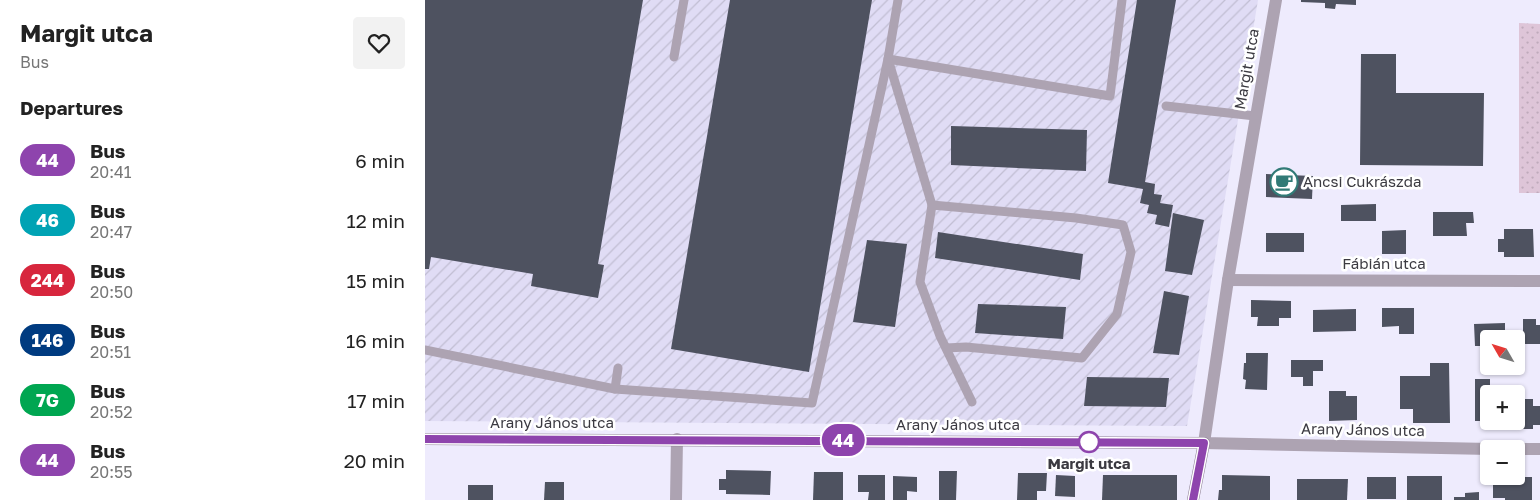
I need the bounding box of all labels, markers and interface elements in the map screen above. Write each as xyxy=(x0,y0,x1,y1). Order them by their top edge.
button: heart xyxy=(353,17,405,69)
text: Margit utca xyxy=(20,18,153,47)
street label: Margit utca xyxy=(1230,27,1262,111)
text: Bus xyxy=(20,52,49,72)
text: Departures xyxy=(20,96,123,119)
text: Bus xyxy=(90,139,125,162)
text: 44 xyxy=(36,149,59,171)
text: 6 min xyxy=(355,149,405,172)
text: 20:41 xyxy=(90,162,132,182)
cafe icon: Ancsi Cukrászda xyxy=(1269,167,1299,197)
place label: Ancsi Cukrászda xyxy=(1303,172,1421,190)
text: Bus xyxy=(90,199,125,222)
text: 46 xyxy=(36,209,59,231)
text: 12 min xyxy=(346,209,405,232)
text: 20:47 xyxy=(90,222,132,242)
street label: Fábián utca xyxy=(1342,254,1426,272)
text: Bus xyxy=(90,259,125,282)
text: 244 xyxy=(31,269,64,291)
text: 15 min xyxy=(346,269,405,292)
text: 20:50 xyxy=(90,282,133,302)
text: Bus xyxy=(90,319,125,342)
text: 146 xyxy=(32,329,63,351)
text: 16 min xyxy=(346,329,405,352)
north arrow xyxy=(1480,330,1525,375)
map controls xyxy=(1480,330,1525,485)
text: 20:51 xyxy=(90,342,131,362)
text: Bus xyxy=(90,379,125,402)
button: + xyxy=(1480,385,1525,430)
text: 7G xyxy=(36,389,59,411)
text: 17 min xyxy=(347,389,405,412)
text: 20:52 xyxy=(90,402,133,422)
street label: Arany János utca xyxy=(490,413,614,431)
street label: Arany János utca xyxy=(896,415,1020,433)
street label: Arany János utca xyxy=(1301,419,1425,439)
line badge: 44 xyxy=(821,424,865,456)
text: 44 xyxy=(832,429,854,451)
marker: Margit utca xyxy=(1078,431,1100,453)
text: Bus xyxy=(90,439,125,462)
button: − xyxy=(1480,440,1525,485)
text: 44 xyxy=(36,449,59,471)
text: 20 min xyxy=(344,449,405,472)
place label: Margit utca xyxy=(1047,454,1131,472)
text: 20:55 xyxy=(90,462,133,482)

